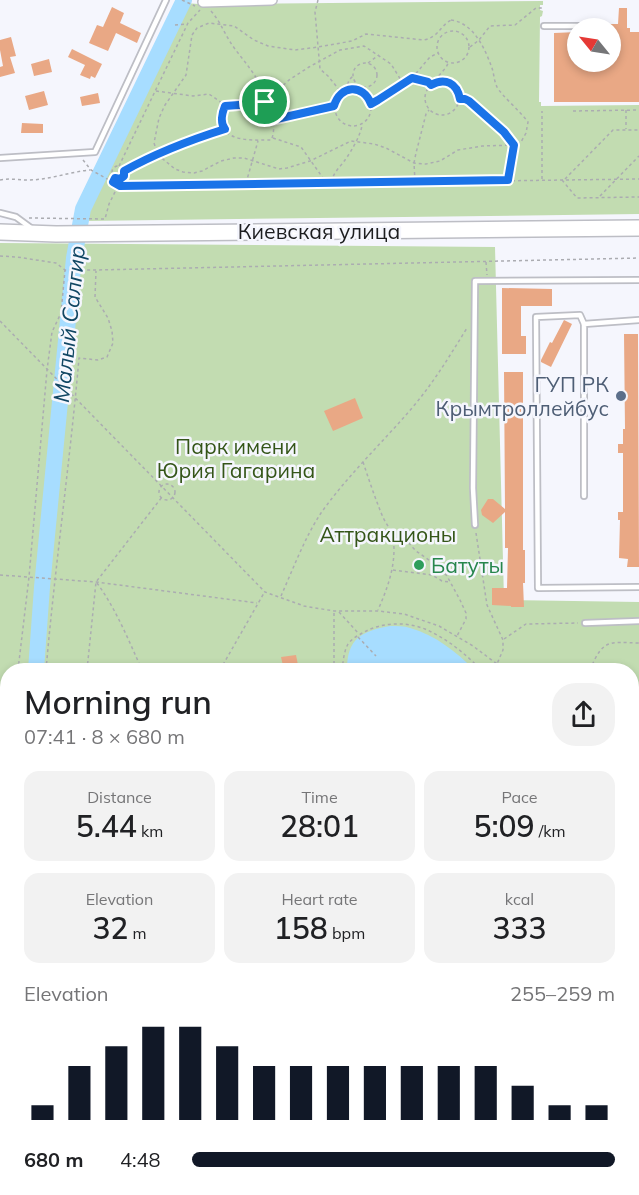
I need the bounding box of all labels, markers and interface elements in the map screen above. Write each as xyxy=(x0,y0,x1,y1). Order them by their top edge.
north arrow xyxy=(567,18,621,72)
map controls xyxy=(567,18,621,72)
pin xyxy=(239,76,290,127)
icon: arrive xyxy=(248,85,281,118)
street label: Киевская улица xyxy=(238,218,400,244)
water label: Малый Салгир xyxy=(47,244,91,404)
place label: ГУП РК Крымтроллейбус xyxy=(436,371,609,421)
marker: ГУП РК Крымтроллейбус xyxy=(614,389,628,403)
park label: Парк имени Юрия Гагарина xyxy=(157,433,315,483)
park label: Аттракционы xyxy=(320,521,456,547)
place label: Батуты xyxy=(431,552,504,578)
marker: Батуты xyxy=(412,558,426,572)
text: Morning run xyxy=(24,681,212,722)
button: share xyxy=(552,683,615,746)
text: 07:41 · 8 × 680 m xyxy=(24,724,185,749)
text: Distance xyxy=(87,787,152,807)
text: Time xyxy=(301,787,338,807)
text: Pace xyxy=(501,787,538,807)
text: 5.44 xyxy=(76,807,137,845)
text: 28:01 xyxy=(280,807,359,845)
text: 5:09 xyxy=(473,807,535,845)
text: km xyxy=(137,821,163,841)
text: /km xyxy=(535,821,566,841)
text: Elevation xyxy=(86,889,153,909)
text: Heart rate xyxy=(281,889,358,909)
text: kcal xyxy=(505,889,534,909)
text: 32 xyxy=(92,909,128,947)
text: 158 xyxy=(274,909,328,947)
text: 333 xyxy=(493,909,547,947)
text: m xyxy=(128,923,147,943)
text: bpm xyxy=(328,923,365,943)
text: Elevation xyxy=(24,981,109,1006)
text: 255–259 m xyxy=(510,981,615,1006)
text: 680 m xyxy=(24,1147,83,1172)
text: 4:48 xyxy=(120,1147,161,1172)

